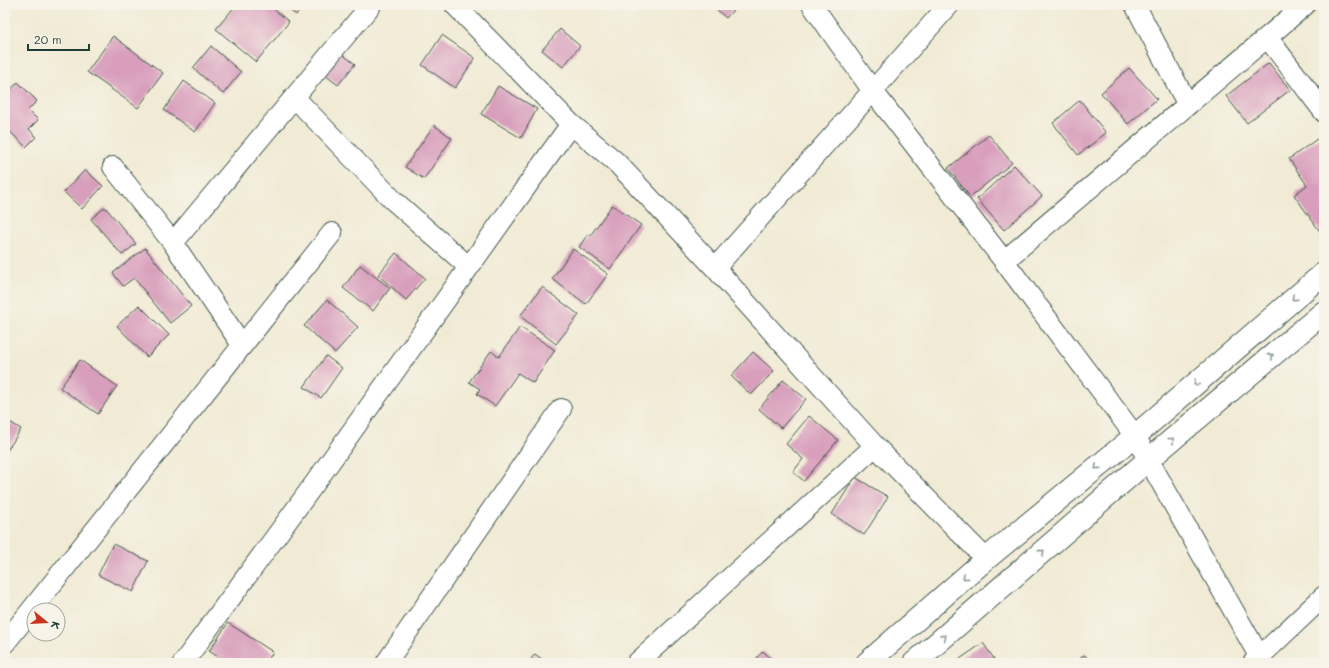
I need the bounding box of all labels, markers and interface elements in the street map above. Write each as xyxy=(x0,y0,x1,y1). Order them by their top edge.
scale bar xyxy=(28,26,89,52)
text: 20 m xyxy=(34,31,62,47)
one-way arrow xyxy=(1292,293,1299,300)
one-way arrow xyxy=(1267,354,1274,361)
one-way arrow xyxy=(1193,378,1201,385)
one-way arrow xyxy=(1168,438,1175,445)
one-way arrow xyxy=(1094,462,1101,469)
one-way arrow xyxy=(1037,550,1045,557)
one-way arrow xyxy=(962,573,970,580)
north arrow xyxy=(26,602,66,642)
text: K xyxy=(48,619,64,631)
one-way arrow xyxy=(939,635,946,642)

